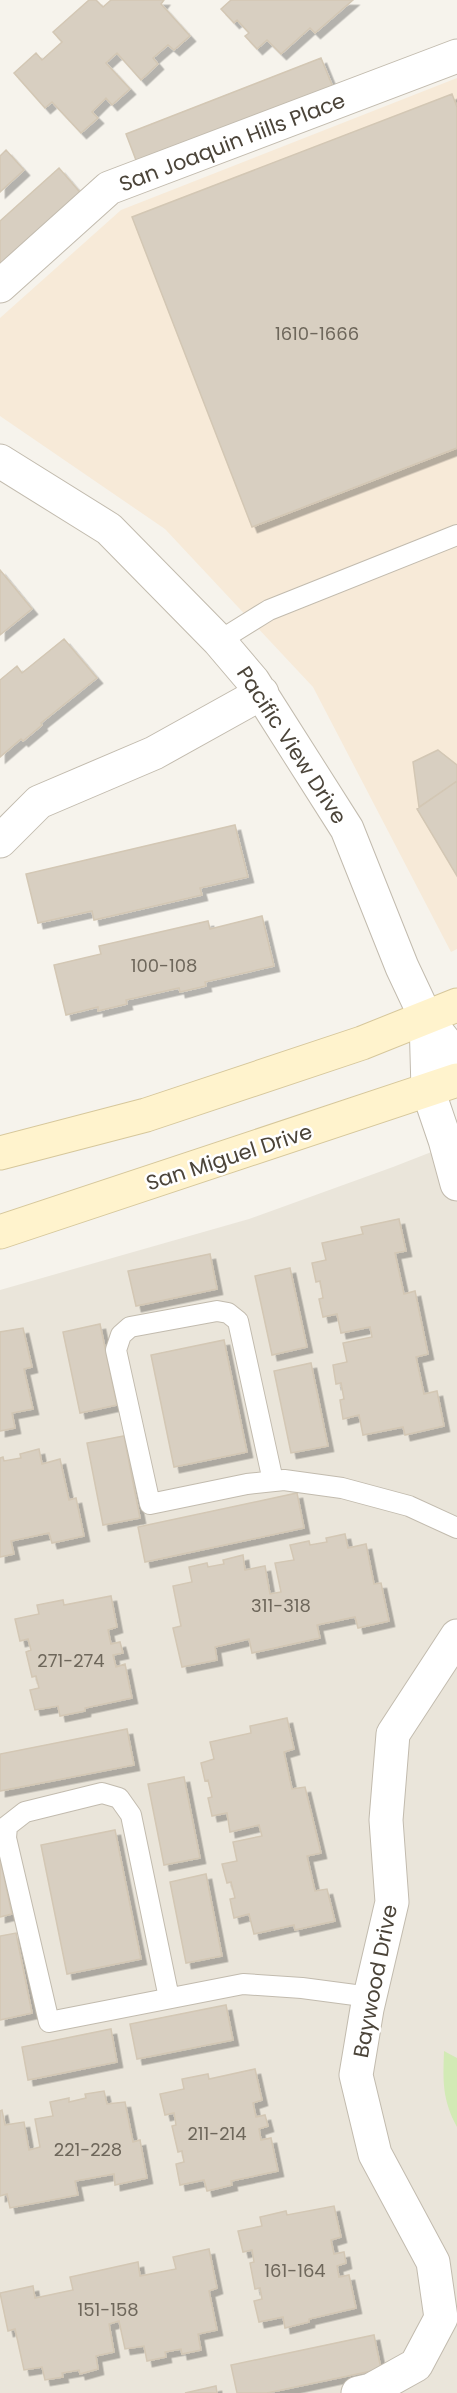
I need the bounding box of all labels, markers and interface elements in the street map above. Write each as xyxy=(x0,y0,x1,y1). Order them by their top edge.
street label: San Joaquin Hills Place xyxy=(115,85,349,199)
house number: 1610-1666 xyxy=(275,321,359,346)
street label: Pacific View Drive xyxy=(230,661,354,829)
house number: 100-108 xyxy=(131,953,197,978)
street label: San Miguel Drive xyxy=(142,1116,316,1198)
house number: 311-318 xyxy=(251,1593,311,1618)
house number: 271-274 xyxy=(37,1648,105,1673)
street label: Baywood Drive xyxy=(346,1902,404,2060)
house number: 211-214 xyxy=(187,2121,247,2146)
house number: 221-228 xyxy=(54,2137,122,2162)
house number: 161-164 xyxy=(264,2258,326,2283)
house number: 151-158 xyxy=(77,2297,139,2322)

